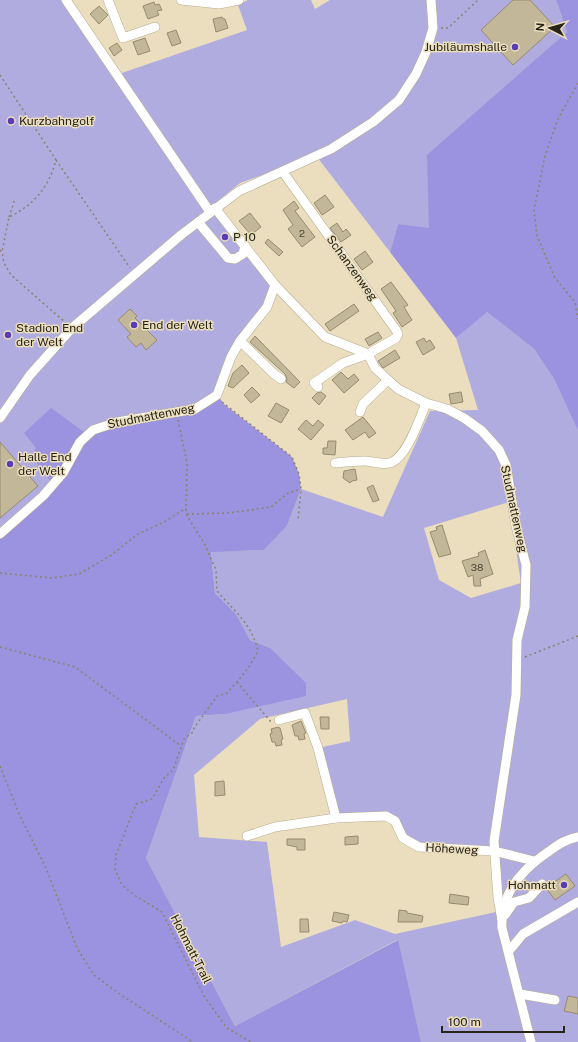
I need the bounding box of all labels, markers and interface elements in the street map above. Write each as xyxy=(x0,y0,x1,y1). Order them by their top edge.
north arrow xyxy=(530,8,570,48)
text: N xyxy=(534,22,546,32)
place label: Jubiläumshalle xyxy=(424,40,507,54)
marker: Jubiläumshalle xyxy=(510,42,520,52)
place label: Kurzbahngolf xyxy=(19,114,94,128)
marker: Kurzbahngolf xyxy=(6,116,16,126)
house number: 2 xyxy=(299,227,305,239)
place label: P 10 xyxy=(233,230,256,244)
marker: P 10 xyxy=(220,232,230,242)
street label: Schanzenweg xyxy=(324,232,380,304)
place label: End der Welt xyxy=(142,318,213,332)
marker: End der Welt xyxy=(129,320,139,330)
place label: Stadion End der Welt xyxy=(16,321,83,349)
marker: Stadion End der Welt xyxy=(3,330,13,340)
street label: Studmattenweg xyxy=(106,401,196,431)
place label: Halle End der Welt xyxy=(18,450,72,478)
marker: Halle End der Welt xyxy=(5,459,15,469)
street label: Studmattenweg xyxy=(498,464,530,554)
house number: 38 xyxy=(471,561,483,573)
street label: Höheweg xyxy=(425,841,479,857)
place label: Hohmatt xyxy=(508,878,556,892)
marker: Hohmatt xyxy=(559,880,569,890)
street label: Hohmatt-Trail xyxy=(168,912,215,986)
scale bar xyxy=(442,1008,564,1034)
text: 100 m xyxy=(448,1015,481,1029)

